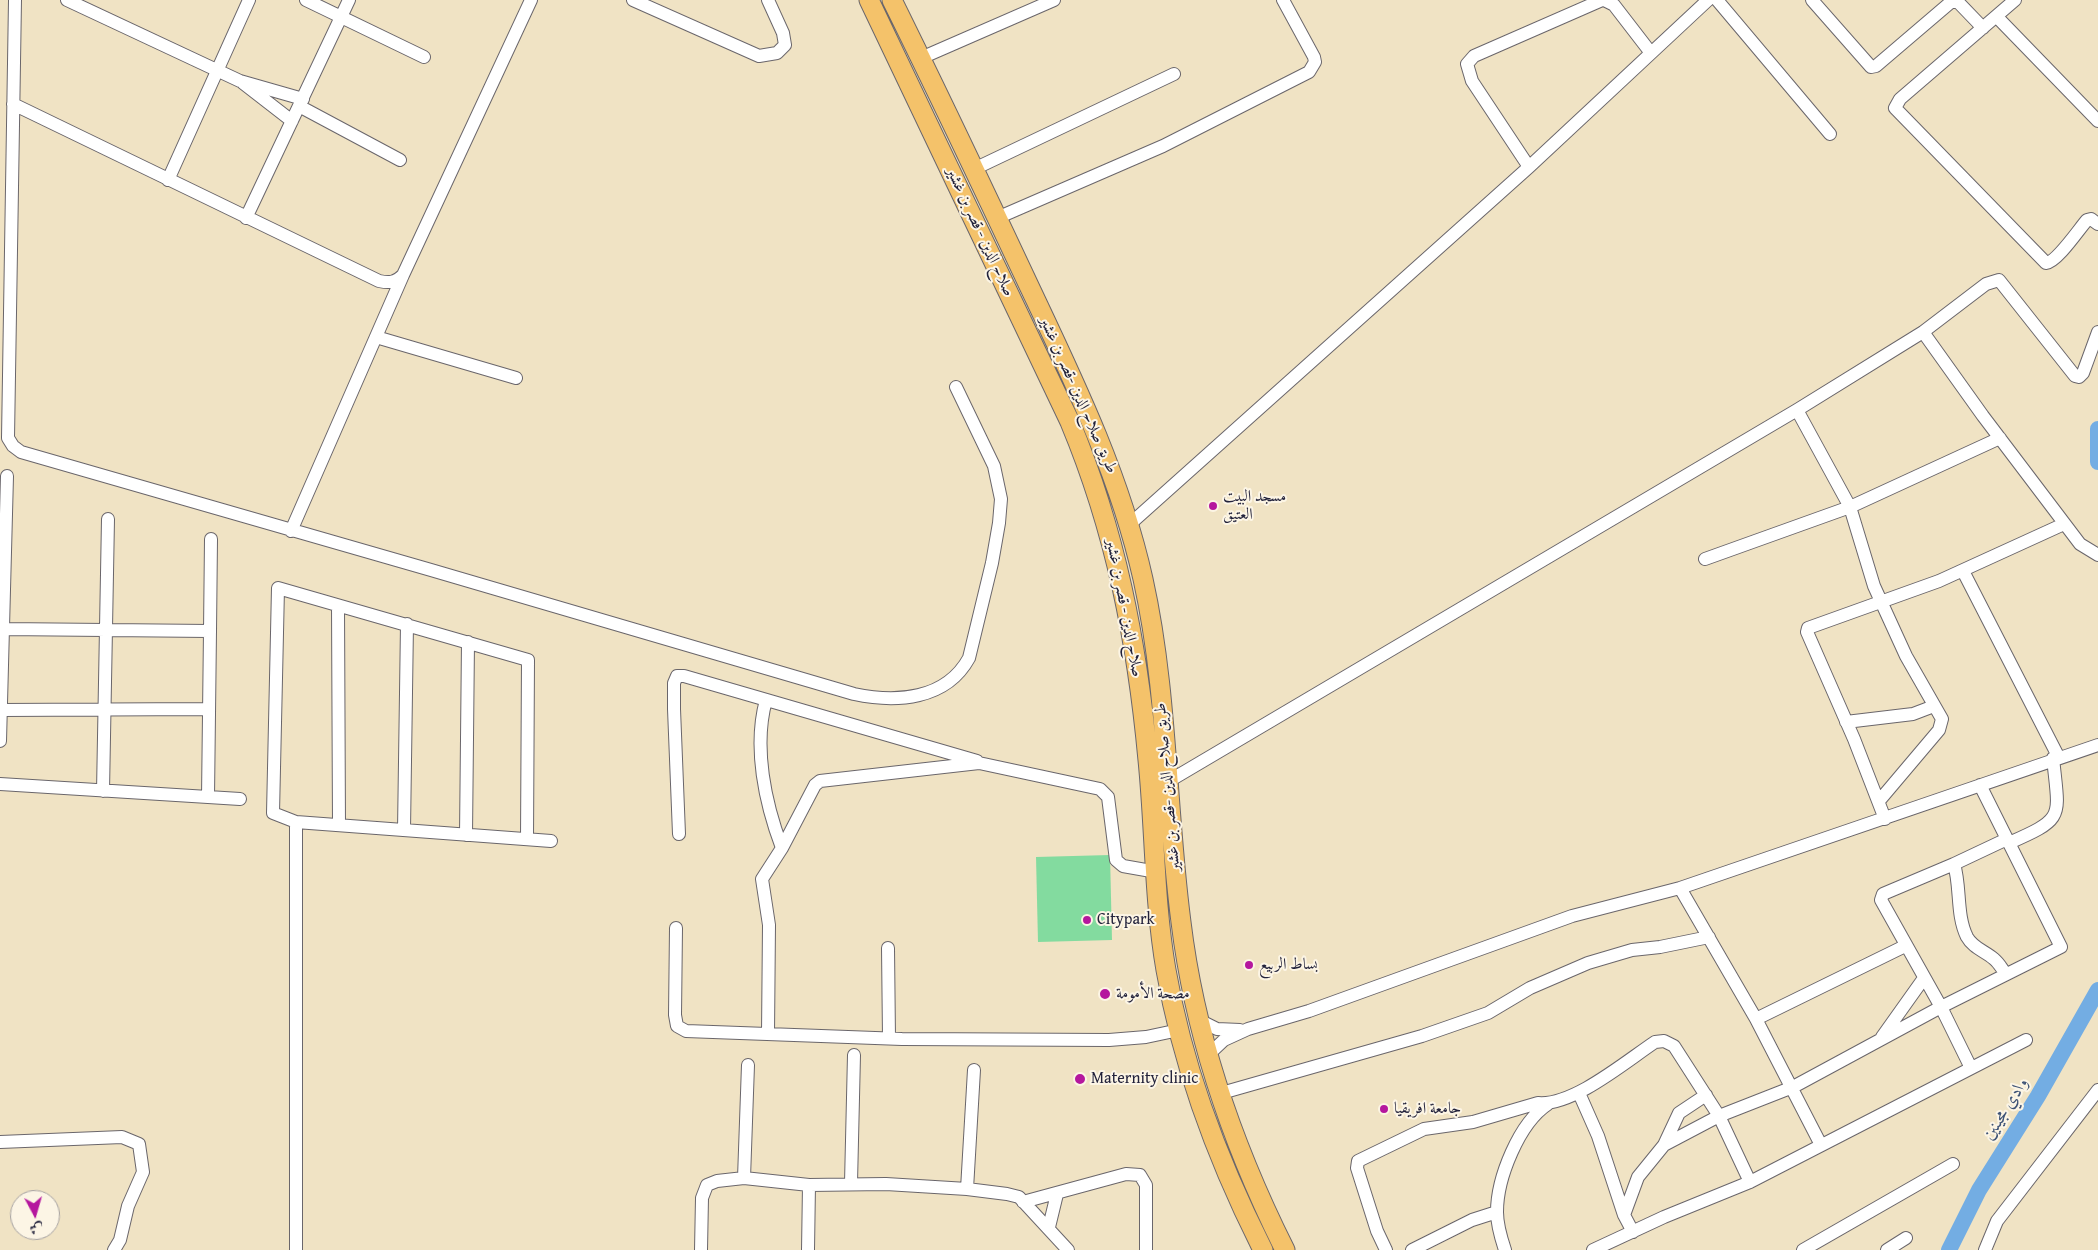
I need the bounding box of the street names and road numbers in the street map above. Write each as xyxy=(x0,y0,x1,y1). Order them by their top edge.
street label: صلاح الدين - قصر بن غشير xyxy=(942,165,1018,299)
street label: طريق صلاح الدين -قصر بن غشير xyxy=(1035,314,1121,476)
street label: صلاح الدين - قصر بن غشير xyxy=(1101,537,1147,679)
street label: طريق صلاح الدين -قصر بن غشير xyxy=(1151,702,1185,872)

